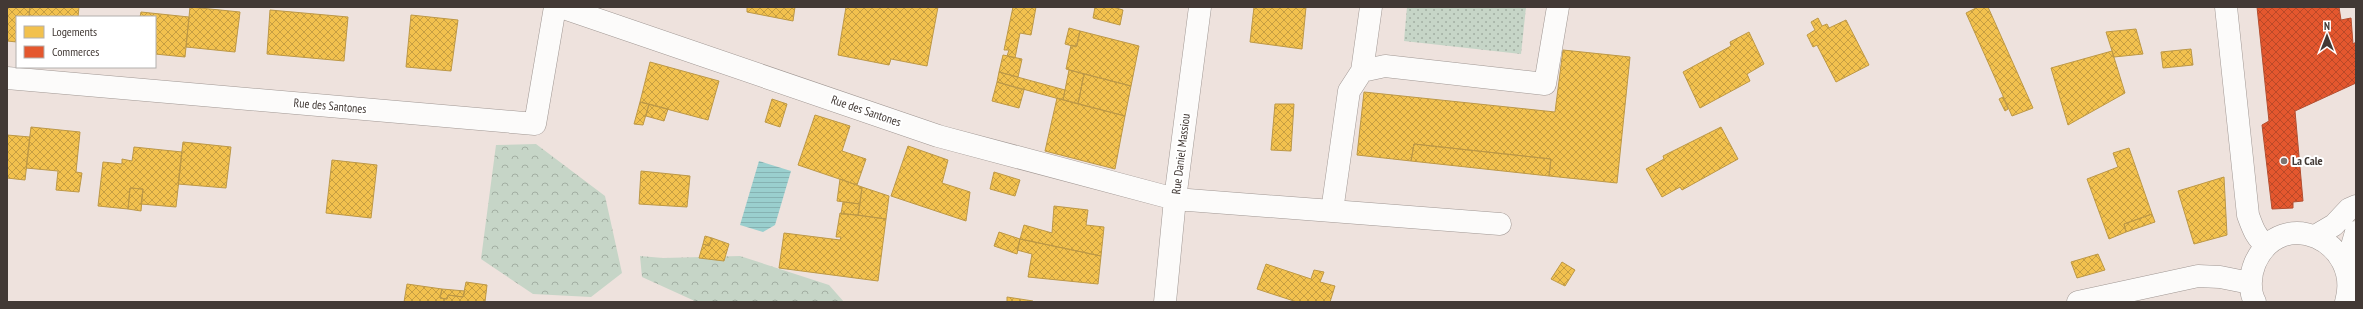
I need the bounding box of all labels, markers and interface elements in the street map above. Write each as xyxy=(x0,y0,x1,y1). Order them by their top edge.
legend xyxy=(16,16,156,68)
north arrow xyxy=(2307,16,2347,56)
text: N xyxy=(2324,19,2330,33)
text: Logements xyxy=(52,24,97,39)
text: Commerces xyxy=(52,44,99,59)
street label: Rue des Santones xyxy=(829,92,903,130)
street label: Rue des Santones xyxy=(293,95,367,116)
street label: Rue Daniel Massiou xyxy=(1168,113,1193,195)
place label: La Cale xyxy=(2292,153,2323,168)
marker: La Cale xyxy=(2279,156,2289,166)

